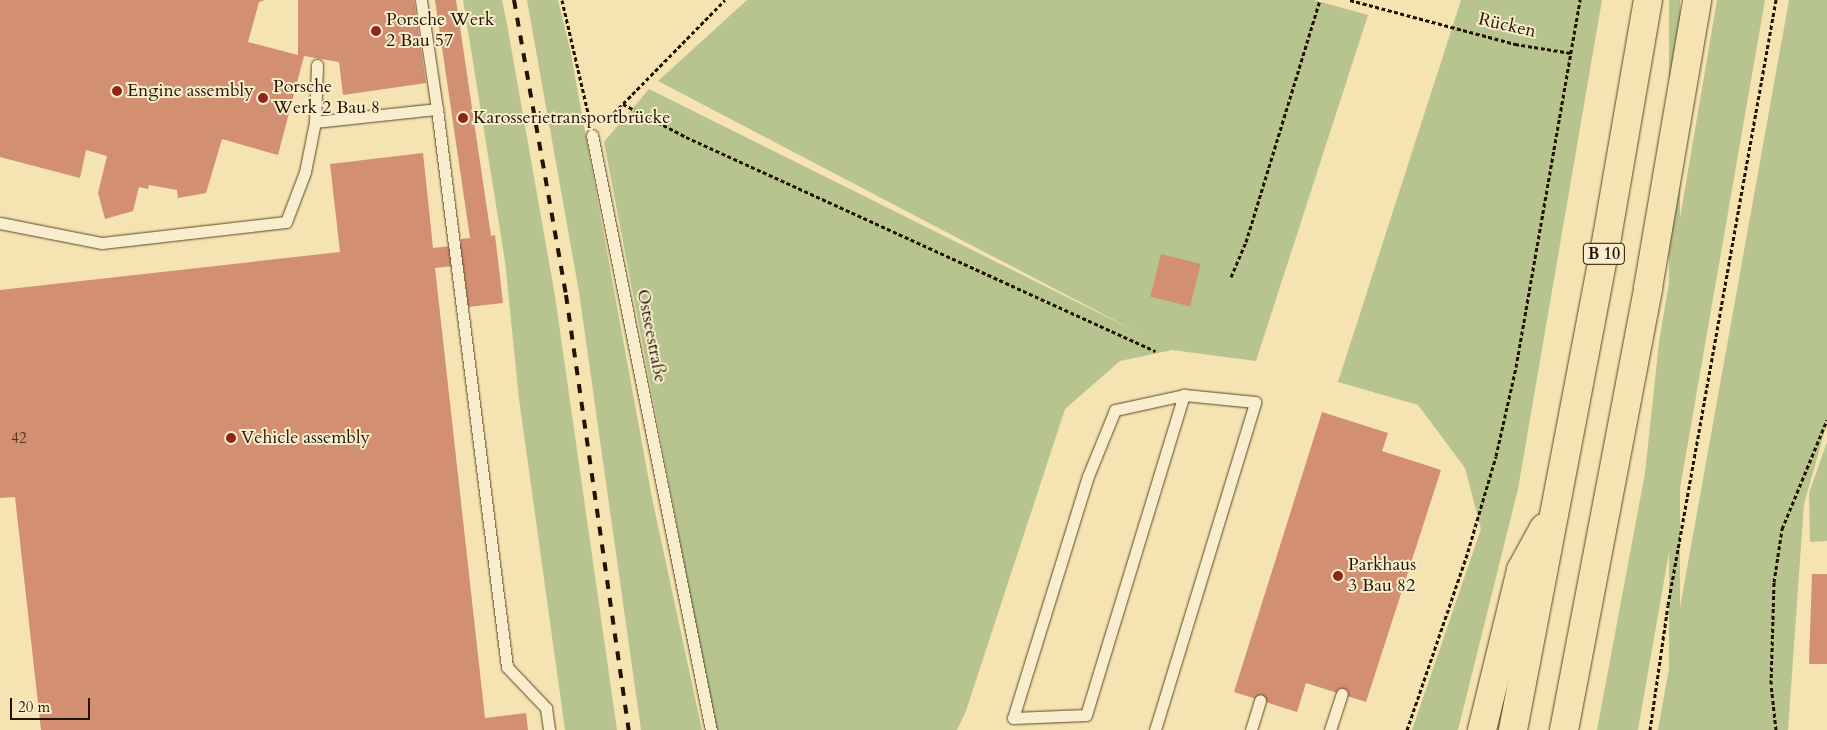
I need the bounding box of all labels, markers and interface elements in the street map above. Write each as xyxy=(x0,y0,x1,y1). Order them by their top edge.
street label: Rücken xyxy=(1476,9,1538,43)
place label: Porsche Werk 2 Bau 57 xyxy=(386,10,494,52)
marker: Porsche Werk 2 Bau 57 xyxy=(370,25,382,37)
place label: Porsche Werk 2 Bau 8 xyxy=(273,77,380,120)
place label: Engine assembly xyxy=(127,80,254,102)
marker: Engine assembly xyxy=(111,85,123,97)
marker: Porsche Werk 2 Bau 8 xyxy=(257,92,269,104)
place label: Karosserietransportbrücke xyxy=(473,107,670,129)
marker: Karosserietransportbrücke xyxy=(457,112,469,124)
road number: B 10 xyxy=(1583,240,1625,268)
street label: Ostseestraße xyxy=(631,288,671,384)
place label: Vehicle assembly xyxy=(241,427,370,449)
house number: 42 xyxy=(11,430,27,448)
marker: Vehicle assembly xyxy=(225,432,237,444)
place label: Parkhaus 3 Bau 82 xyxy=(1348,555,1416,598)
marker: Parkhaus 3 Bau 82 xyxy=(1332,570,1344,582)
scale bar xyxy=(12,688,92,720)
text: 20 m xyxy=(18,697,50,717)

